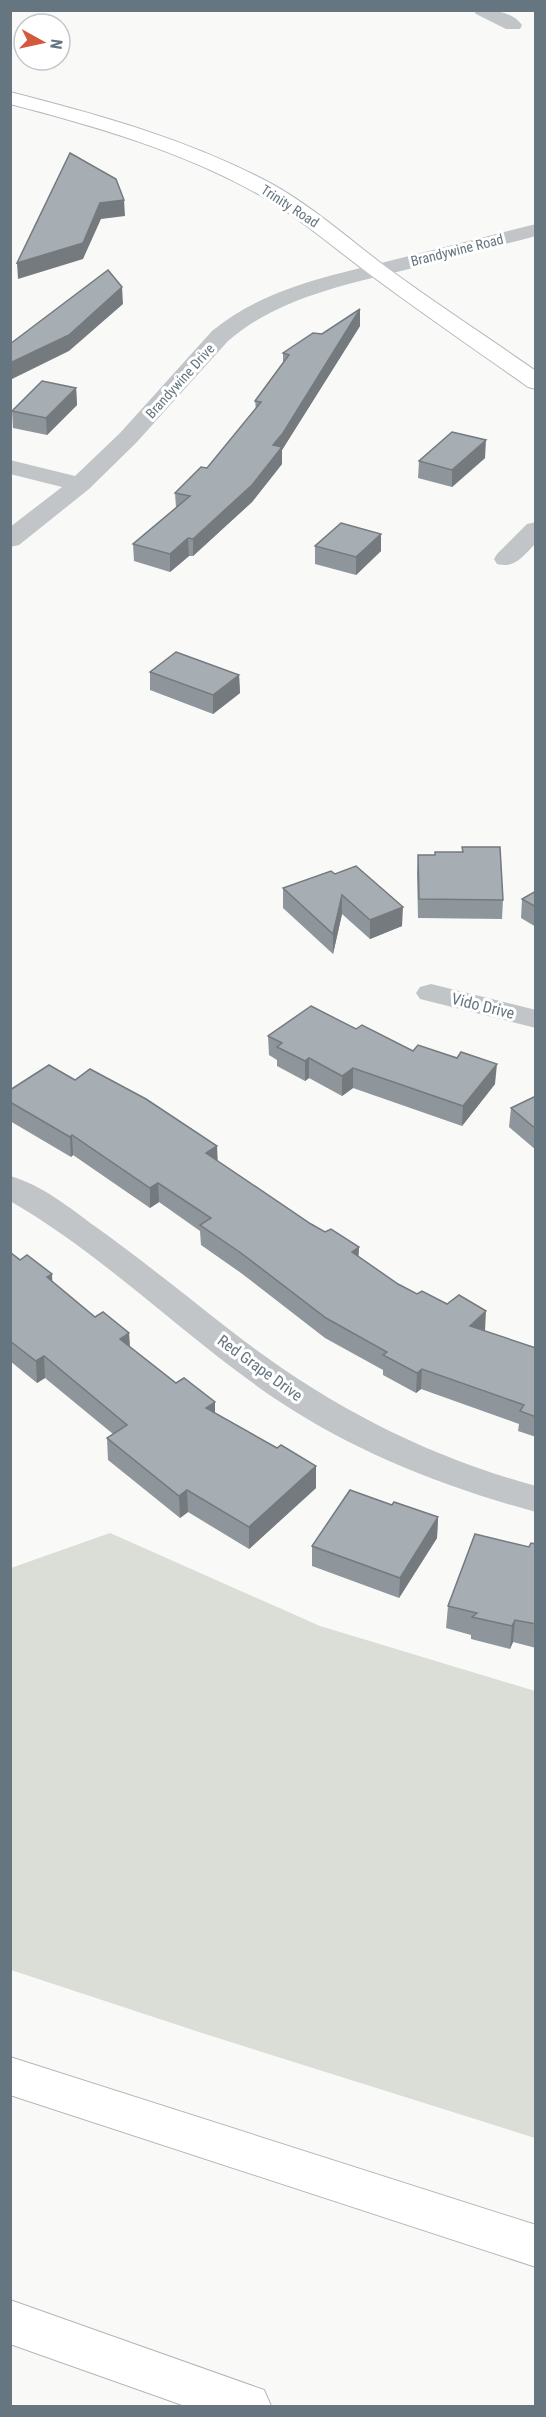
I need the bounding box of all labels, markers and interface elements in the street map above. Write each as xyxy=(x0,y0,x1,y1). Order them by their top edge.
north arrow xyxy=(12,12,72,72)
text: N xyxy=(46,38,66,50)
street label: Trinity Road xyxy=(258,181,322,231)
street label: Brandywine Road xyxy=(409,231,505,269)
street label: Brandywine Drive xyxy=(142,340,218,422)
street label: Vido Drive xyxy=(450,989,516,1023)
street label: Red Grape Drive xyxy=(214,1331,306,1405)

